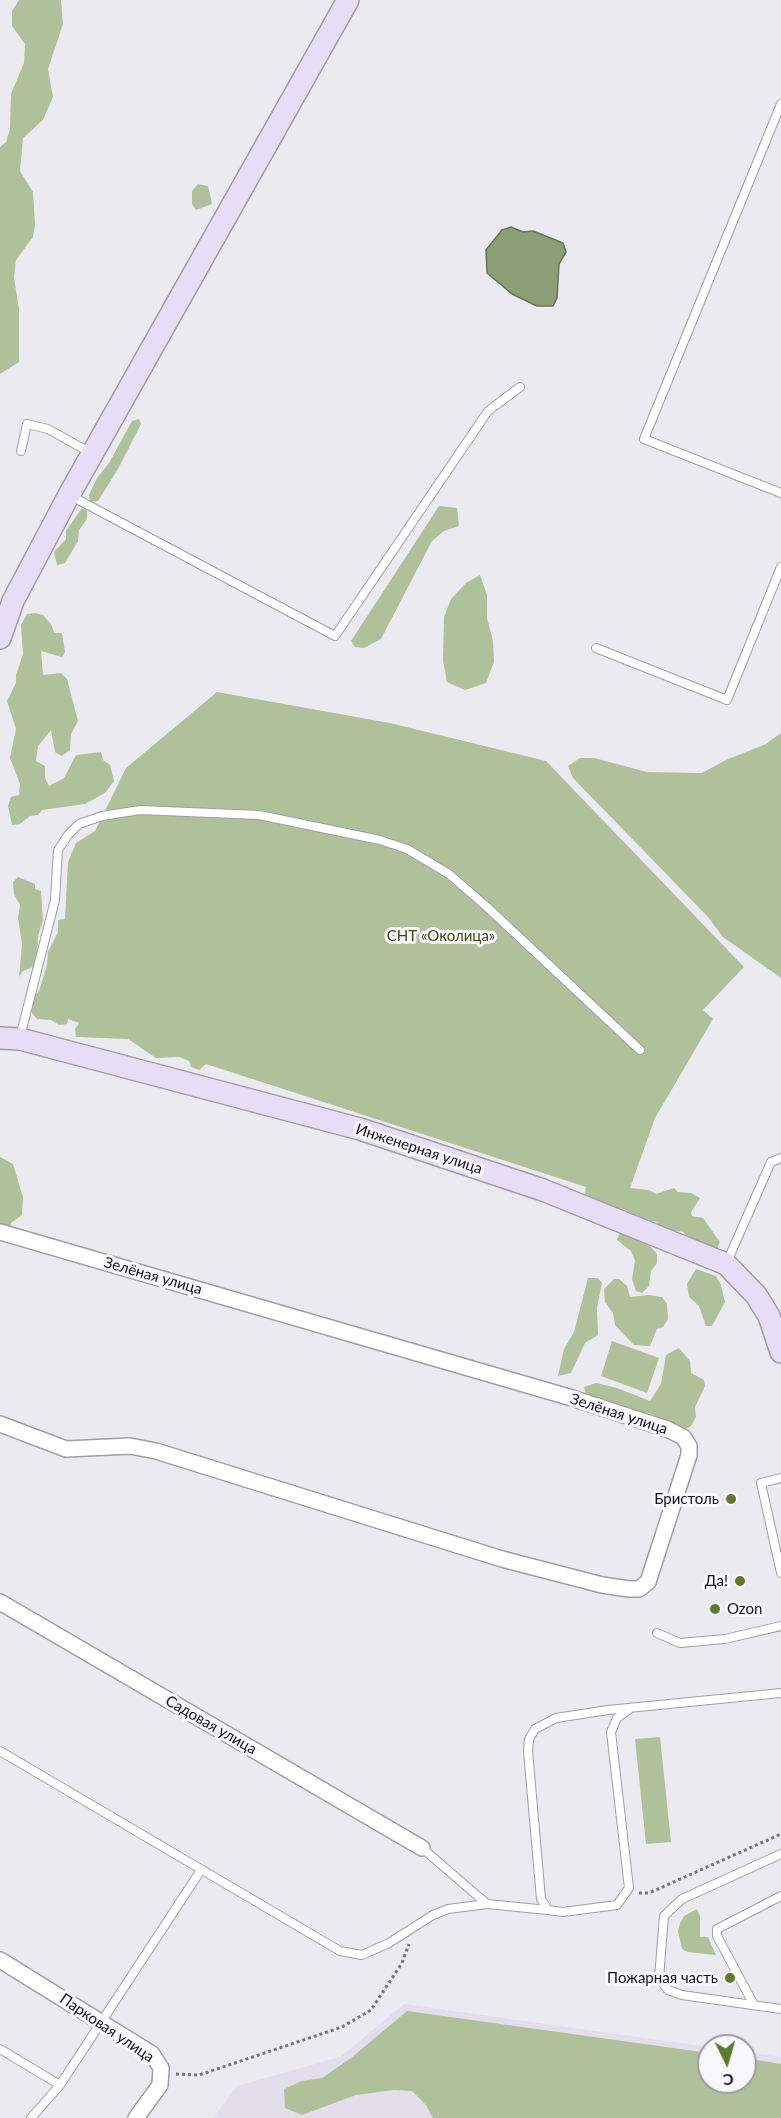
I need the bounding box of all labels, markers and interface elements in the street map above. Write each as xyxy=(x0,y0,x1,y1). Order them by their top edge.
park label: СНТ «Околица» xyxy=(387,927,495,945)
street label: Инженерная улица xyxy=(353,1120,485,1178)
street label: Зелёная улица xyxy=(102,1253,204,1299)
street label: Зелёная улица xyxy=(568,1390,670,1438)
place label: Бристоль xyxy=(654,1490,719,1508)
marker: Бристоль xyxy=(724,1492,738,1506)
place label: Да! xyxy=(705,1572,728,1590)
marker: Да! xyxy=(733,1574,747,1588)
place label: Ozon xyxy=(727,1600,762,1618)
marker: Ozon xyxy=(708,1602,722,1616)
street label: Садовая улица xyxy=(162,1692,260,1758)
place label: Пожарная часть xyxy=(607,1969,718,1987)
marker: Пожарная часть xyxy=(723,1971,737,1985)
street label: Парковая улица xyxy=(56,1990,158,2066)
north arrow xyxy=(697,2034,757,2094)
text: С xyxy=(722,2071,735,2090)

